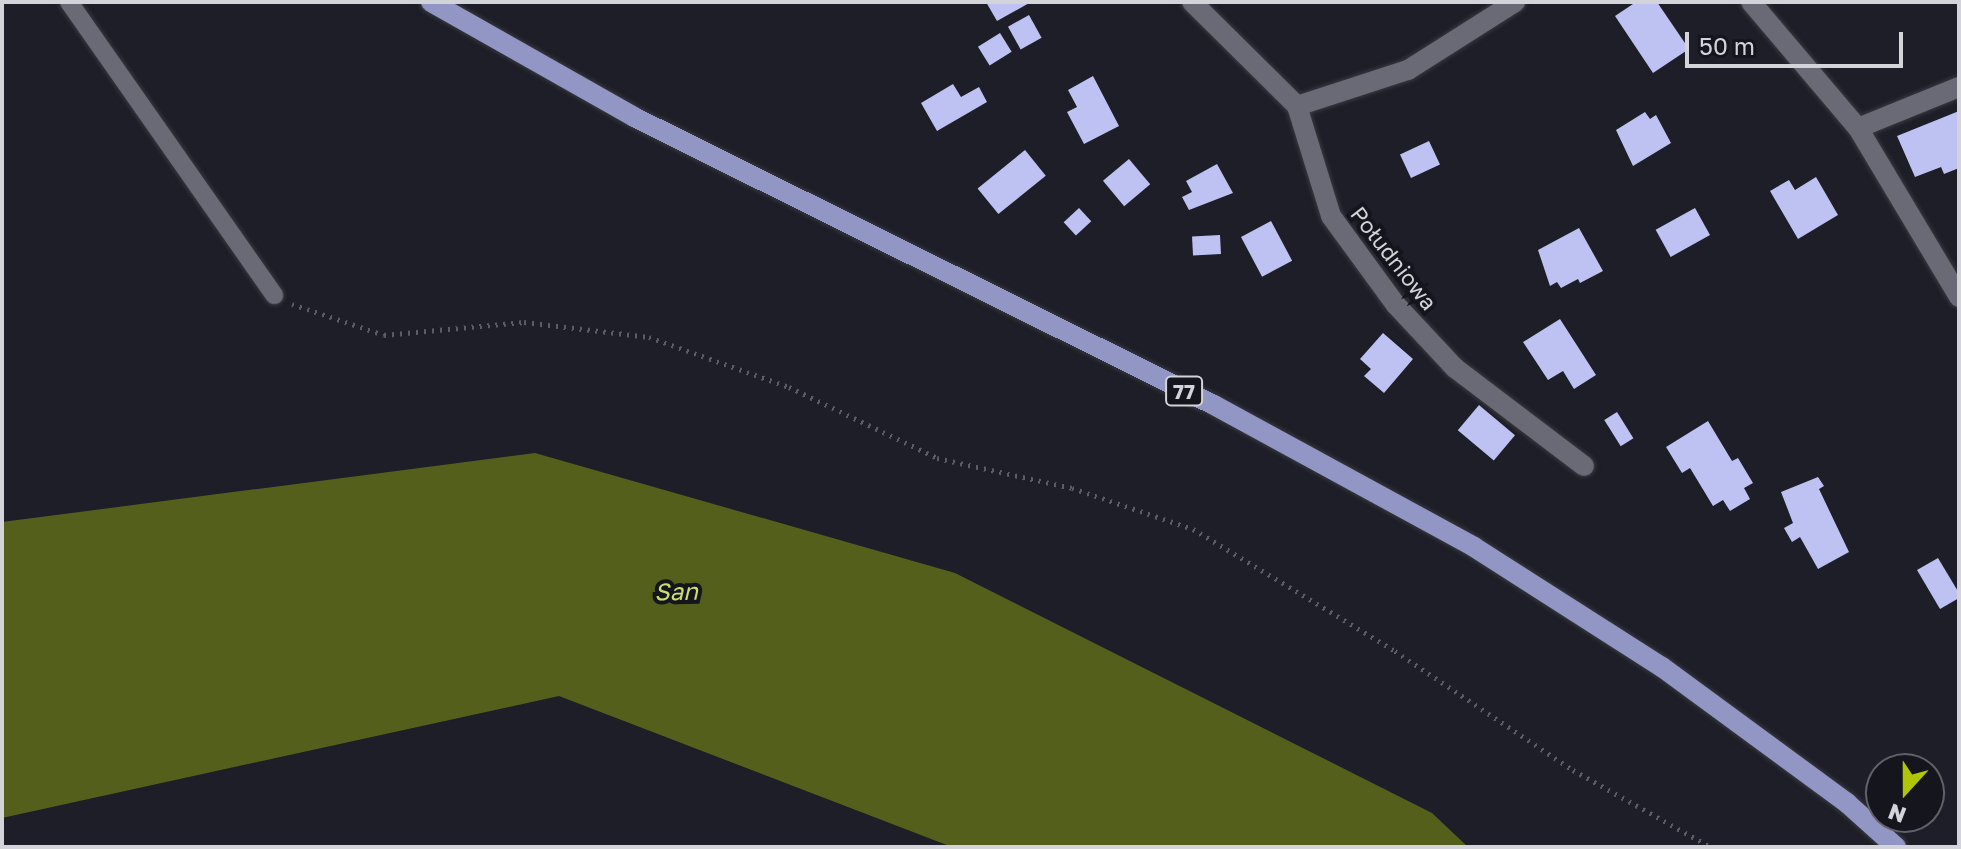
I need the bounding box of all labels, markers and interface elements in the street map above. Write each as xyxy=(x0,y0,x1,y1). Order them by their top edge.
scale bar xyxy=(1689,16,1907,66)
text: 50 m xyxy=(1699,31,1755,60)
street label: Południowa xyxy=(1345,201,1443,315)
road number: 77 xyxy=(1164,375,1204,407)
water label: San xyxy=(654,576,698,606)
north arrow xyxy=(1865,753,1945,833)
text: N xyxy=(1884,798,1910,830)

